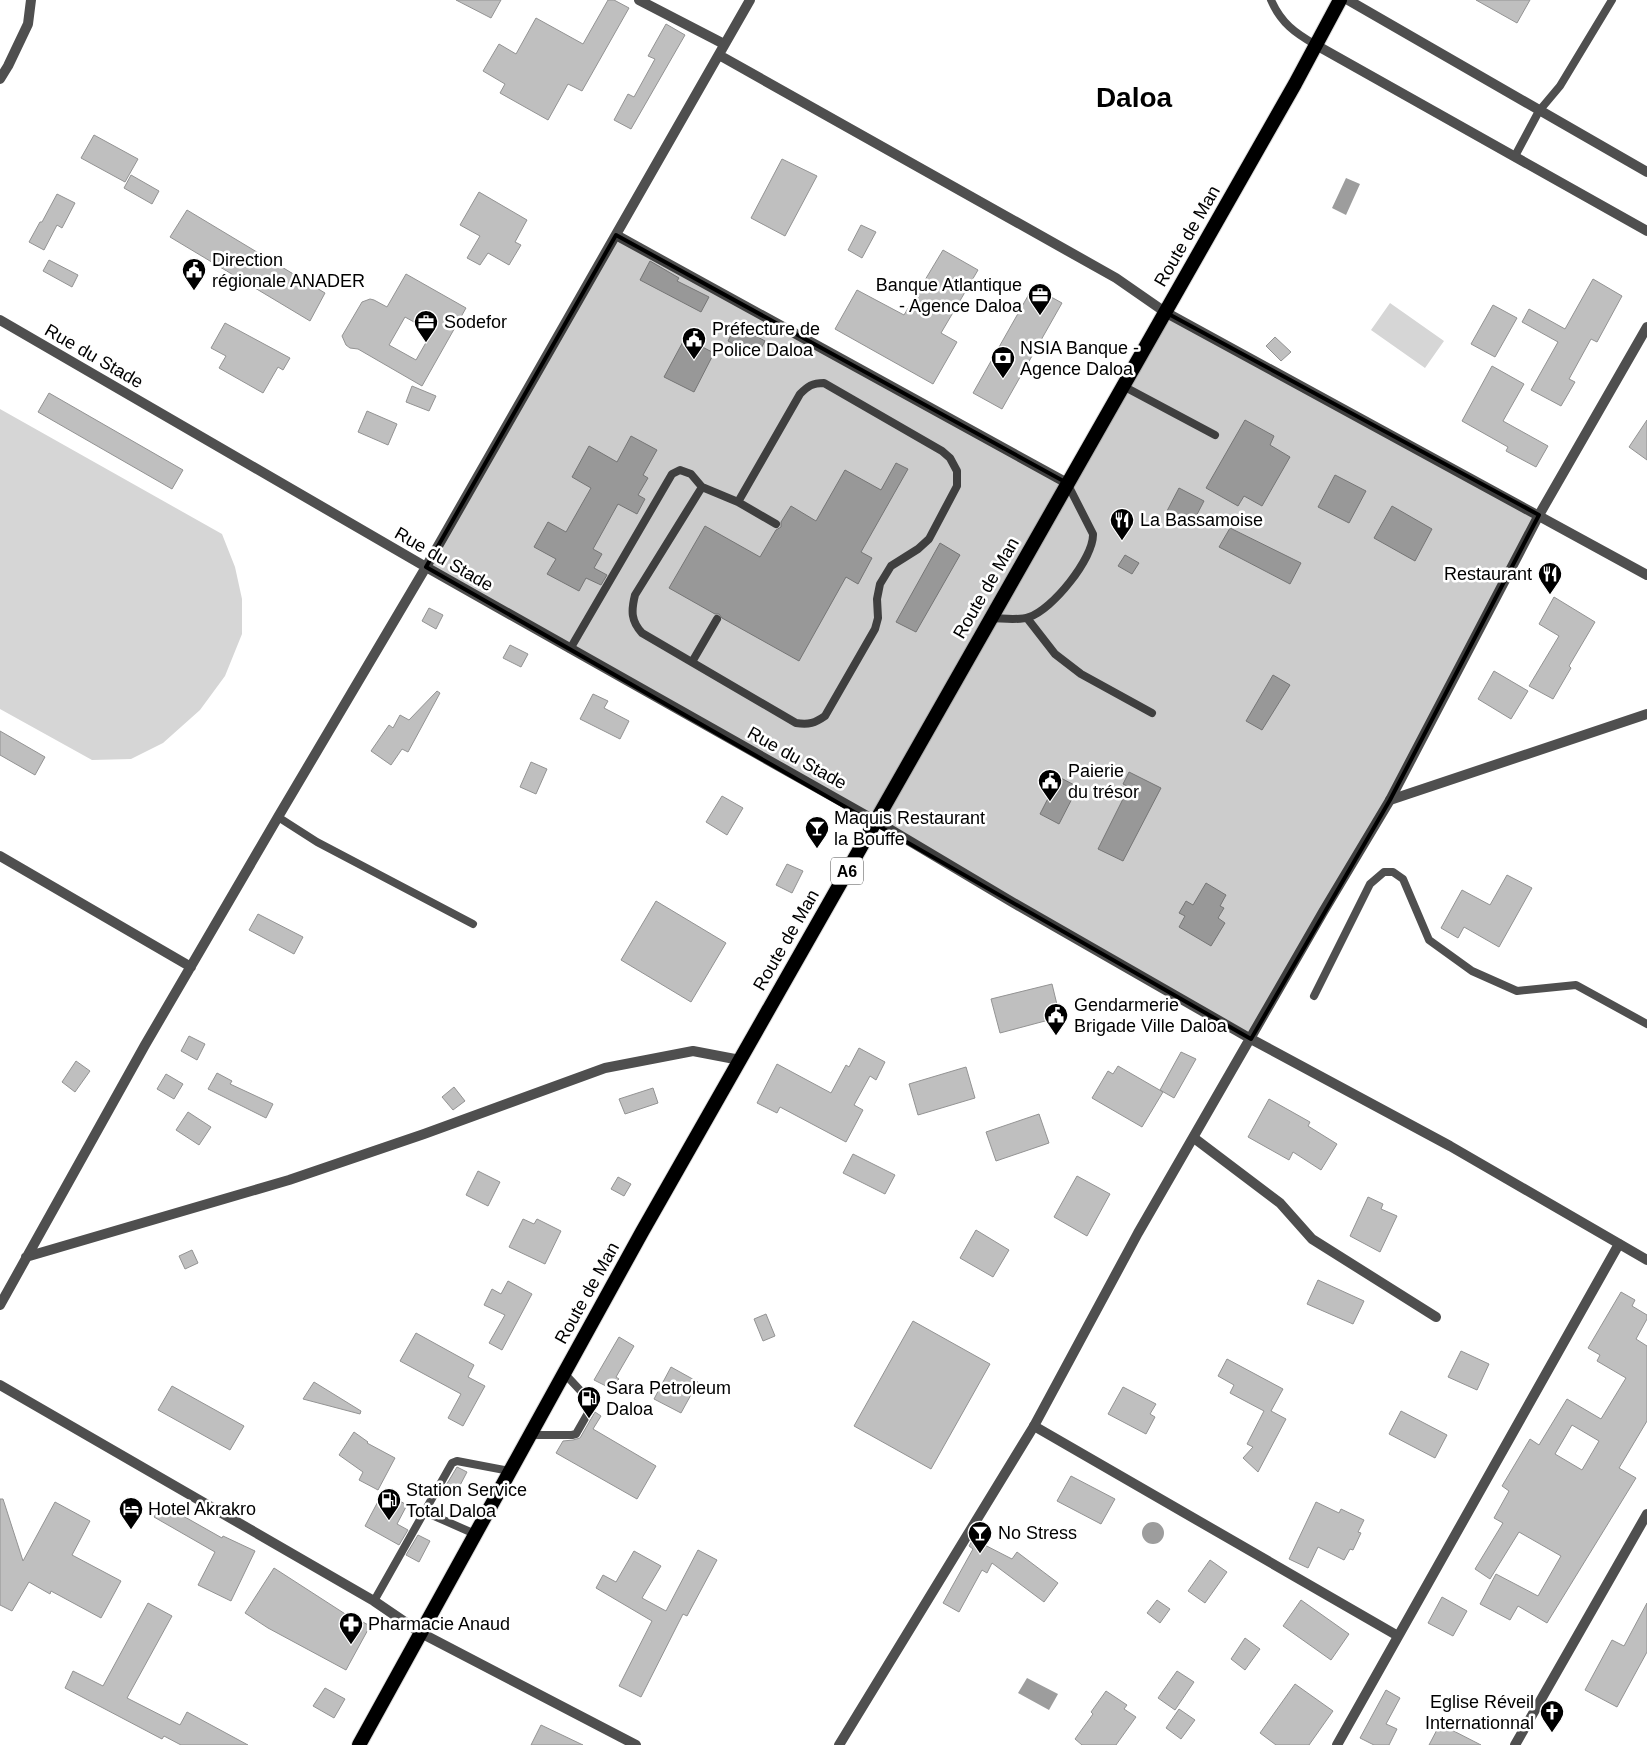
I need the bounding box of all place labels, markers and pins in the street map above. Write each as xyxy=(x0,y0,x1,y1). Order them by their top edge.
place label: Direction régionale ANADER xyxy=(212,250,365,291)
public building icon: Direction régionale ANADER xyxy=(181,257,207,291)
place label: Banque Atlantique - Agence Daloa xyxy=(876,275,1023,316)
office icon: Banque Atlantique - Agence Daloa xyxy=(1027,282,1053,316)
office icon: Sodefor xyxy=(413,309,439,343)
place label: Sodefor xyxy=(444,312,507,332)
place label: Préfecture de Police Daloa xyxy=(712,319,820,360)
public building icon: Préfecture de Police Daloa xyxy=(681,326,707,360)
place label: NSIA Banque - Agence Daloa xyxy=(1020,338,1139,379)
bank icon: NSIA Banque - Agence Daloa xyxy=(990,345,1016,379)
restaurant icon: La Bassamoise xyxy=(1109,507,1135,541)
place label: La Bassamoise xyxy=(1140,510,1263,530)
restaurant icon: Restaurant xyxy=(1537,561,1563,595)
place label: Restaurant xyxy=(1444,564,1532,584)
place label: Paierie du trésor xyxy=(1068,761,1139,802)
public building icon: Paierie du trésor xyxy=(1037,768,1063,802)
place label: Maquis Restaurant la Bouffe xyxy=(834,808,985,849)
bar icon: Maquis Restaurant la Bouffe xyxy=(804,815,830,849)
place label: Gendarmerie Brigade Ville Daloa xyxy=(1074,995,1228,1036)
public building icon: Gendarmerie Brigade Ville Daloa xyxy=(1043,1002,1069,1036)
place label: Sara Petroleum Daloa xyxy=(606,1378,731,1419)
fuel station icon: Sara Petroleum Daloa xyxy=(576,1385,602,1419)
place label: Station Service Total Daloa xyxy=(406,1480,527,1521)
fuel station icon: Station Service Total Daloa xyxy=(376,1487,402,1521)
hotel icon: Hotel Akrakro xyxy=(118,1496,144,1530)
place label: Hotel Akrakro xyxy=(148,1499,256,1519)
bar icon: No Stress xyxy=(967,1520,993,1554)
place label: No Stress xyxy=(998,1523,1077,1543)
pharmacy icon: Pharmacie Anaud xyxy=(338,1611,364,1645)
place label: Pharmacie Anaud xyxy=(368,1614,510,1634)
place label: Eglise Réveil Internationnal xyxy=(1425,1692,1534,1733)
church icon: Eglise Réveil Internationnal xyxy=(1539,1699,1565,1733)

